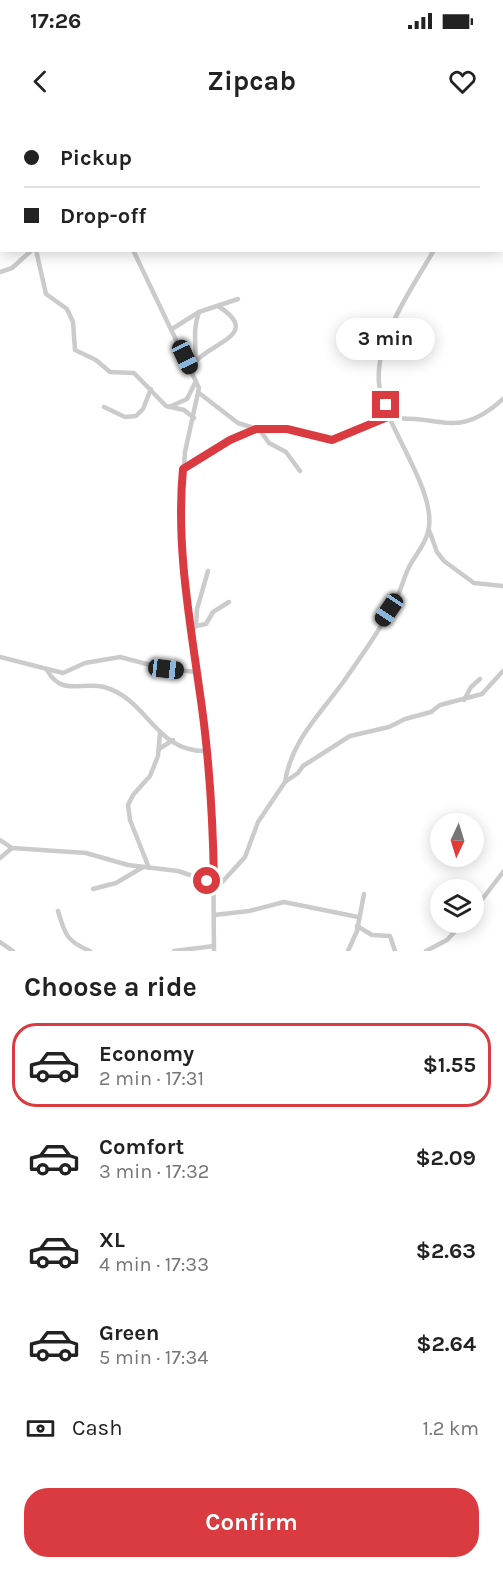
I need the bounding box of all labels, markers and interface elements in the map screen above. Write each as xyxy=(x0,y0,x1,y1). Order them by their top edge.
text: 17:26 xyxy=(30,8,81,34)
icon: back xyxy=(24,65,57,98)
text: Zipcab xyxy=(207,65,296,97)
icon: heart xyxy=(446,65,479,98)
text: Pickup xyxy=(60,145,132,171)
text: Drop-off xyxy=(60,203,146,229)
callout: 3 min xyxy=(336,318,436,360)
text: 3 min xyxy=(358,327,413,350)
car xyxy=(169,337,201,377)
route end xyxy=(372,391,399,418)
car xyxy=(371,590,407,630)
car xyxy=(147,658,185,680)
north arrow xyxy=(430,813,484,867)
map controls xyxy=(430,813,484,933)
route start xyxy=(193,867,220,894)
button: layers xyxy=(430,879,484,933)
text: Choose a ride xyxy=(24,971,197,1003)
icon: car xyxy=(27,1038,81,1092)
text: Economy xyxy=(99,1041,194,1067)
text: $1.55 xyxy=(423,1052,476,1078)
text: 2 min · 17:31 xyxy=(99,1067,204,1090)
icon: car xyxy=(27,1131,81,1185)
text: Comfort xyxy=(99,1134,184,1160)
text: $2.09 xyxy=(415,1145,476,1171)
text: 3 min · 17:32 xyxy=(99,1160,209,1183)
icon: car xyxy=(27,1224,81,1278)
text: XL xyxy=(99,1227,125,1253)
text: $2.63 xyxy=(416,1238,476,1264)
text: 4 min · 17:33 xyxy=(99,1253,209,1276)
icon: car xyxy=(27,1317,81,1371)
text: Green xyxy=(99,1320,160,1346)
text: $2.64 xyxy=(416,1331,476,1357)
text: 5 min · 17:34 xyxy=(99,1346,208,1369)
icon: cash xyxy=(24,1412,57,1445)
text: Cash xyxy=(72,1415,122,1441)
text: 1.2 km xyxy=(423,1417,479,1440)
button: Confirm xyxy=(24,1488,479,1557)

